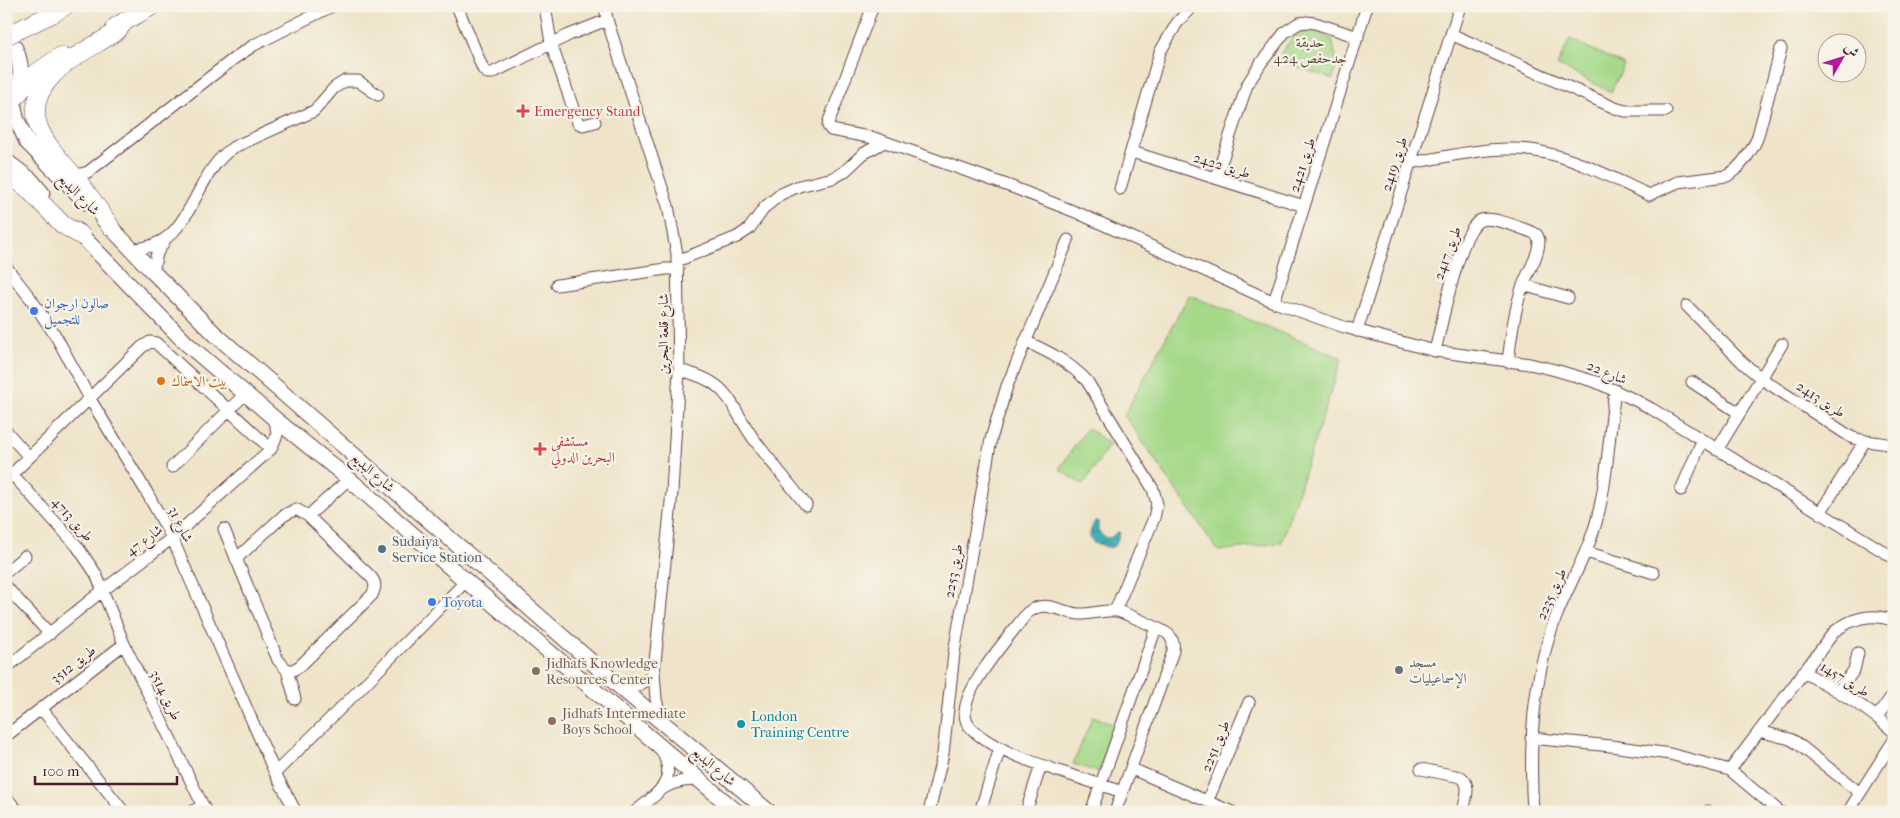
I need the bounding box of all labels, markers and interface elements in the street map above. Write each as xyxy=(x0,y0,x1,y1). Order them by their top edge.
north arrow xyxy=(1818,32,1868,82)
park label: حديقة جدحفص 424 xyxy=(1274,34,1346,68)
text: ش xyxy=(1841,39,1863,61)
place label: Emergency Stand xyxy=(534,103,641,120)
marker: Emergency Stand xyxy=(516,104,530,118)
street label: طريق 2419 xyxy=(1378,135,1411,194)
street label: طريق 2421 xyxy=(1286,136,1319,195)
street label: طريق 2422 xyxy=(1191,149,1252,182)
street label: شارع البديع xyxy=(51,170,103,222)
street label: طريق 2417 xyxy=(1430,224,1465,282)
street label: شارع قلعة البحرين xyxy=(655,293,675,374)
place label: صالون ارجوان للتجميل xyxy=(44,295,109,330)
marker: صالون ارجوان للتجميل xyxy=(28,305,40,317)
street label: شارع 22 xyxy=(1583,357,1629,391)
place label: بيت الاسماك xyxy=(171,373,227,390)
marker: بيت الاسماك xyxy=(155,375,167,387)
street label: طريق 2413 xyxy=(1793,377,1848,422)
place label: مستشفى البحرين الدولي xyxy=(551,433,615,469)
marker: مستشفى البحرين الدولي xyxy=(533,442,547,456)
street label: شارع البديع xyxy=(344,449,398,500)
street label: طريق 4713 xyxy=(48,494,97,545)
street label: شارع 31 xyxy=(162,503,197,546)
street label: شارع 47 xyxy=(123,521,168,562)
place label: Sudaiya Service Station xyxy=(392,533,482,566)
marker: Sudaiya Service Station xyxy=(376,543,388,555)
street label: طريق 2253 xyxy=(940,543,967,600)
street label: طريق 2235 xyxy=(1533,566,1570,623)
place label: Toyota xyxy=(442,594,483,611)
marker: Toyota xyxy=(426,596,438,608)
street label: طريق 3512 xyxy=(47,641,99,687)
place label: مسجد الإسماعيليات xyxy=(1409,654,1466,689)
place label: Jidhafs Knowledge Resources Center xyxy=(545,655,658,688)
street label: طريق 1457 xyxy=(1817,658,1872,701)
marker: مسجد الإسماعيليات xyxy=(1393,664,1405,676)
marker: Jidhafs Knowledge Resources Center xyxy=(530,665,542,677)
street label: طريق 3514 xyxy=(146,667,185,723)
place label: Jidhafs Intermediate Boys School xyxy=(561,705,686,738)
place label: London Training Centre xyxy=(751,708,849,741)
marker: Jidhafs Intermediate Boys School xyxy=(546,715,558,727)
marker: London Training Centre xyxy=(735,718,747,730)
street label: طريق 2251 xyxy=(1197,718,1233,774)
street label: شارع البديع xyxy=(685,743,739,794)
scale bar xyxy=(35,753,178,785)
text: 100 m xyxy=(42,762,80,780)

